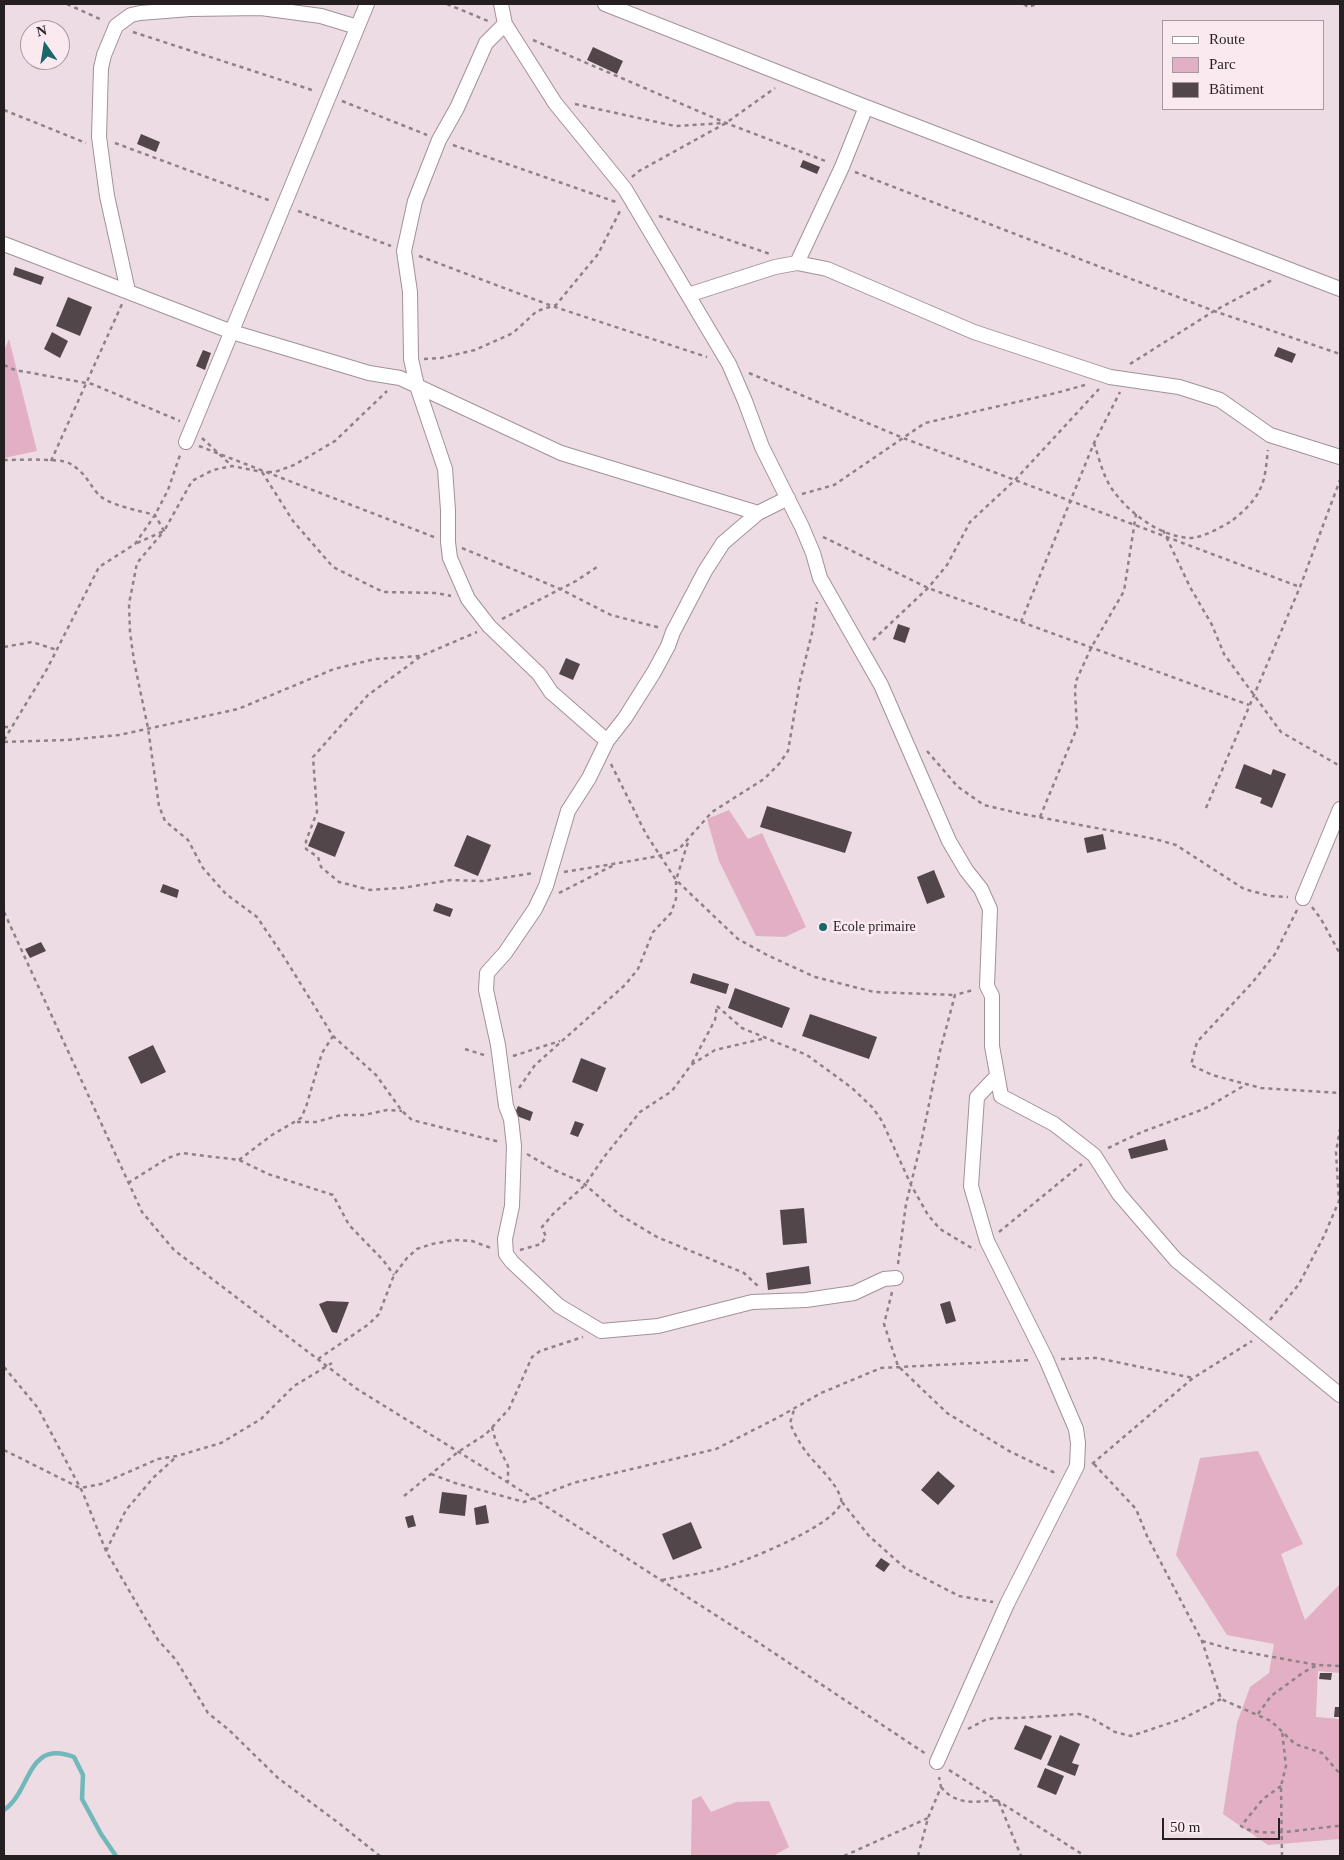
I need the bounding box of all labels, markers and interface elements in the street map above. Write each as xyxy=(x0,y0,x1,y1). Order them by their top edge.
north arrow xyxy=(20,20,70,70)
legend xyxy=(1162,20,1324,110)
text: N xyxy=(35,22,48,39)
text: Route xyxy=(1209,31,1245,47)
text: Parc xyxy=(1209,56,1236,72)
text: Bâtiment xyxy=(1209,81,1264,97)
place label: Ecole primaire xyxy=(833,919,916,935)
marker: Ecole primaire xyxy=(817,921,829,933)
scale bar xyxy=(1164,1808,1282,1840)
text: 50 m xyxy=(1170,1819,1200,1835)

